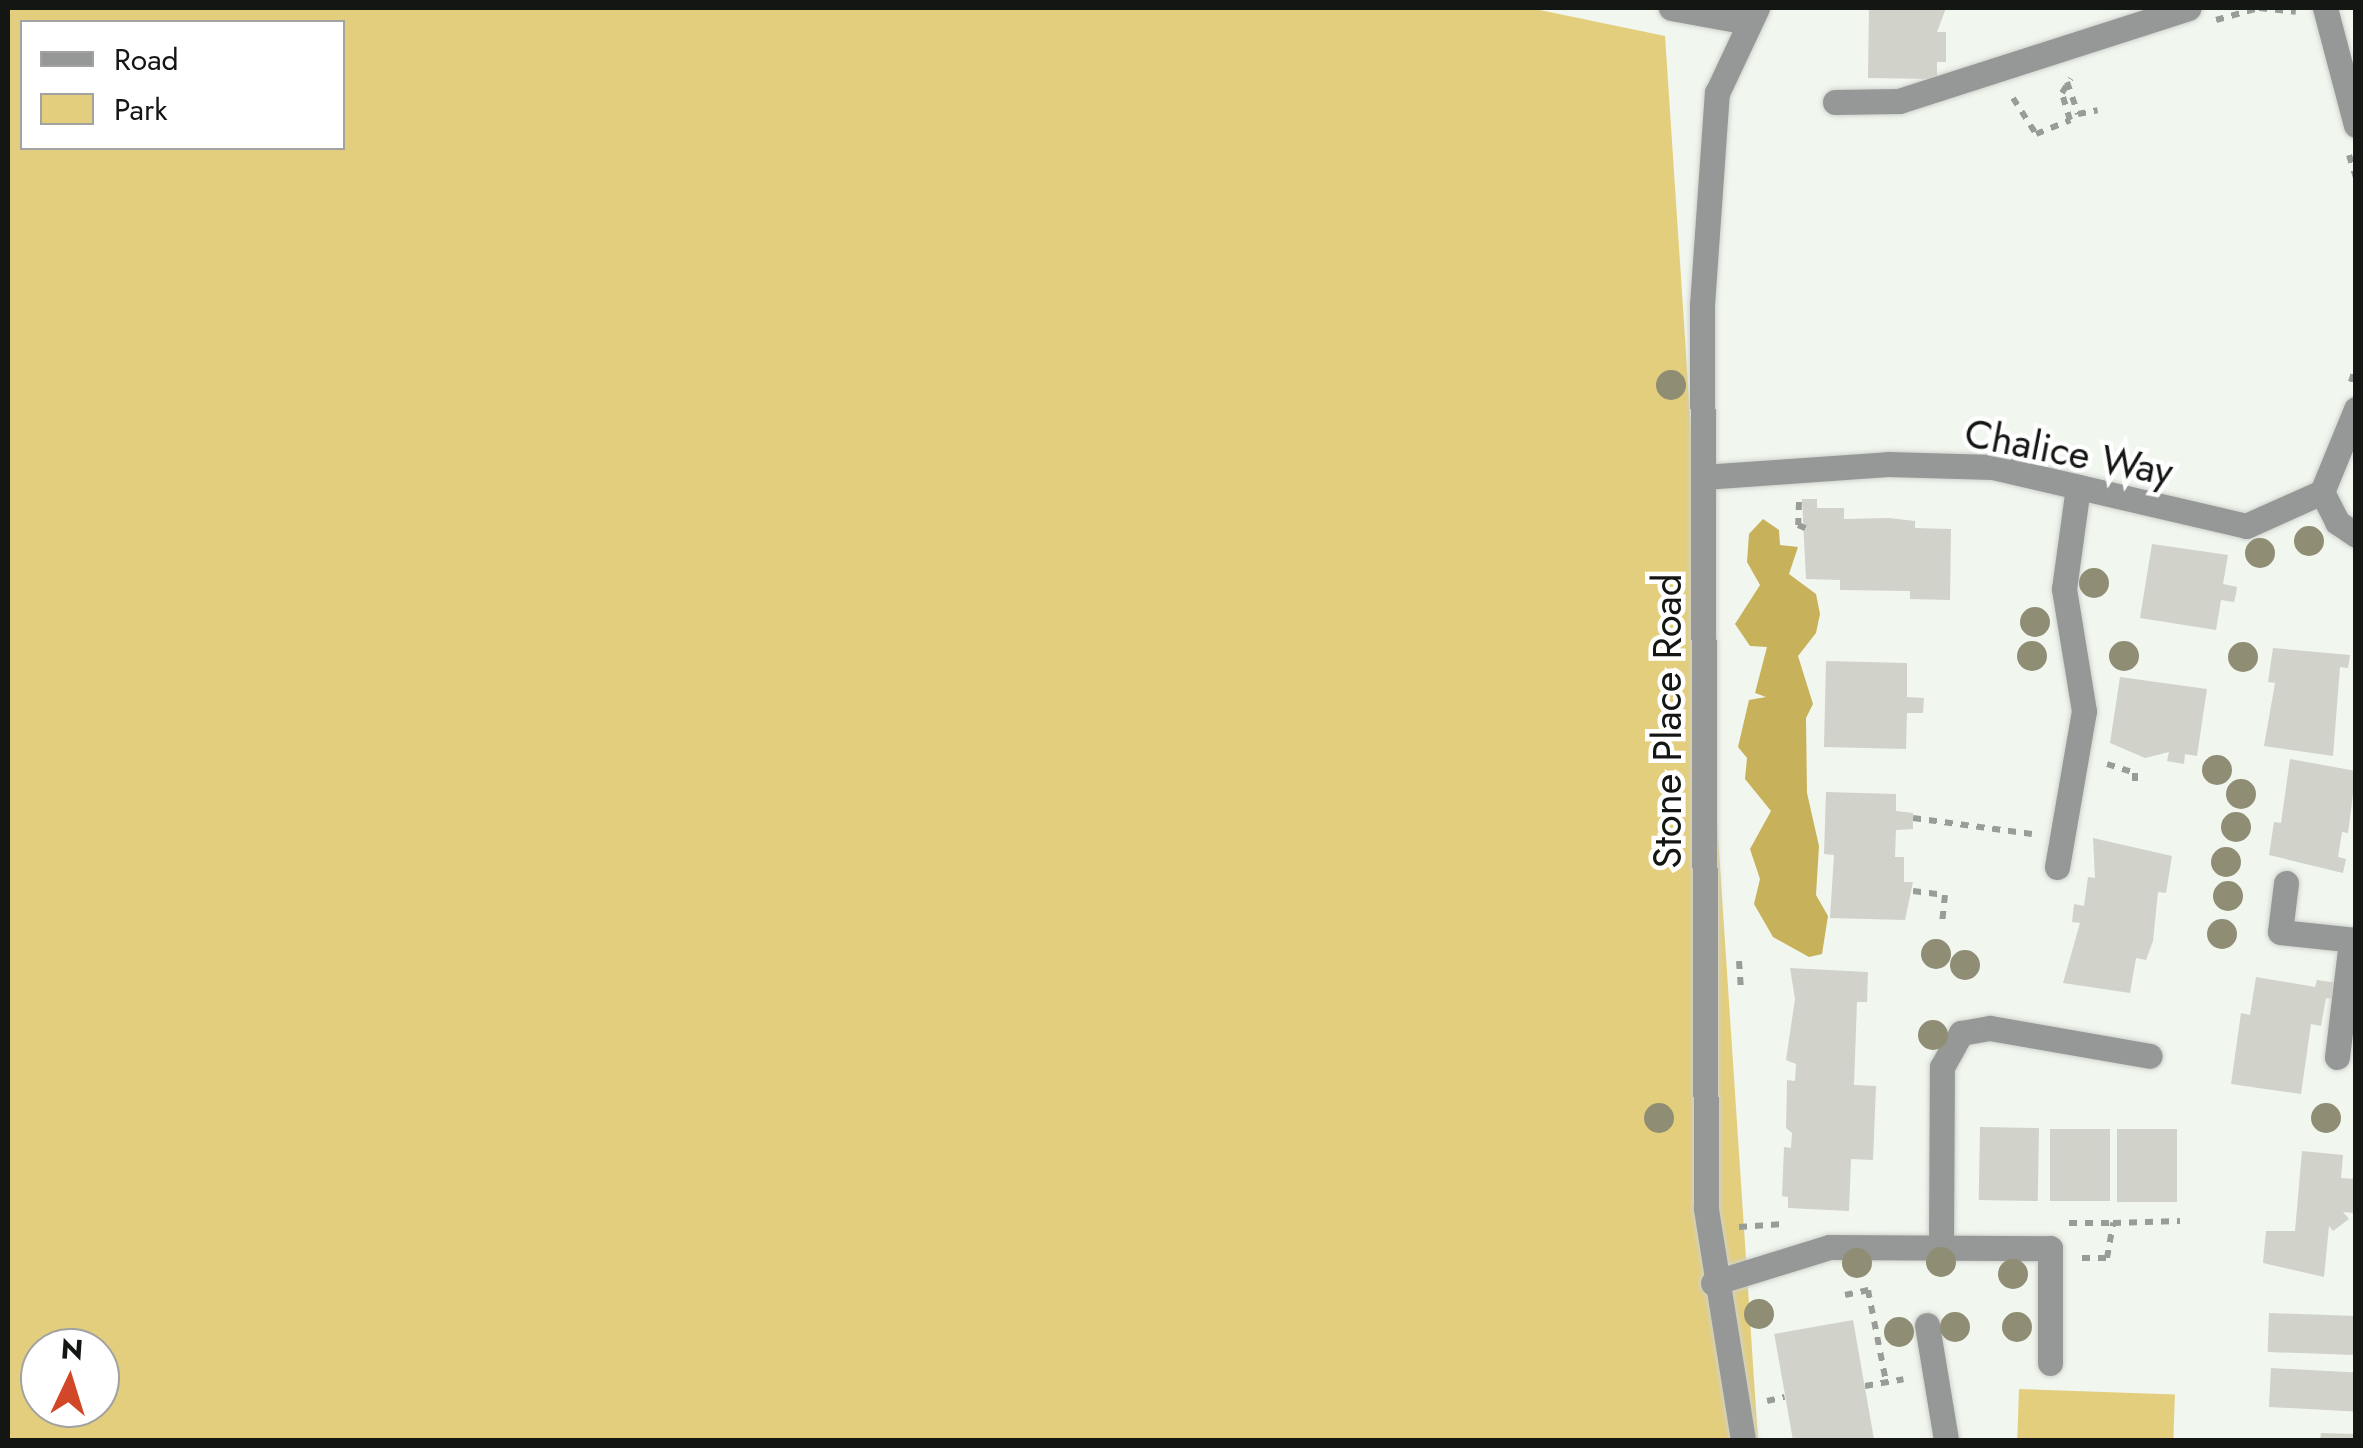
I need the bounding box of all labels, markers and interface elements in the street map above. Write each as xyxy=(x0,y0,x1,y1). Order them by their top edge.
legend xyxy=(20,20,345,150)
text: Road xyxy=(114,38,179,81)
text: Park xyxy=(114,88,167,131)
street label: Chalice Way xyxy=(1961,408,2177,496)
street label: Stone Place Road xyxy=(1643,573,1691,869)
north arrow xyxy=(20,1328,120,1428)
text: N xyxy=(59,1328,85,1371)

